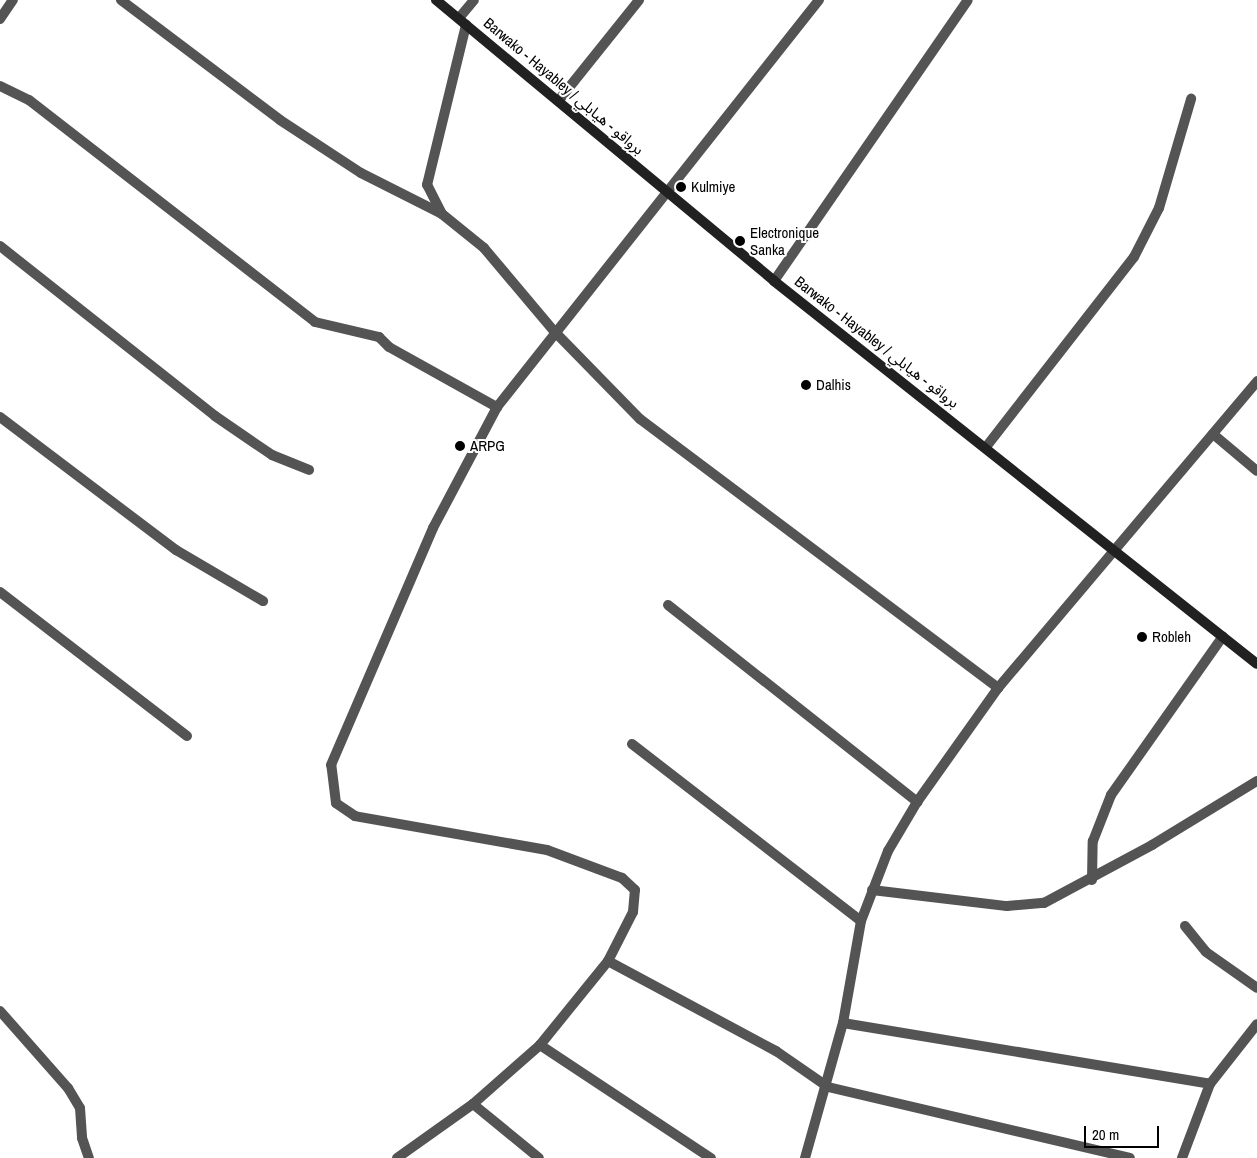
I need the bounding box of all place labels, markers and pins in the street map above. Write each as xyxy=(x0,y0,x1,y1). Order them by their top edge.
place label: Kulmiye xyxy=(691,178,735,196)
marker: Kulmiye xyxy=(675,181,687,193)
place label: Electronique Sanka xyxy=(750,223,819,258)
marker: Electronique Sanka xyxy=(734,235,746,247)
place label: Dalhis xyxy=(816,376,851,394)
marker: Dalhis xyxy=(800,379,812,391)
place label: ARPG xyxy=(470,437,505,455)
marker: ARPG xyxy=(454,440,466,452)
place label: Robleh xyxy=(1152,628,1191,646)
marker: Robleh xyxy=(1136,631,1148,643)

